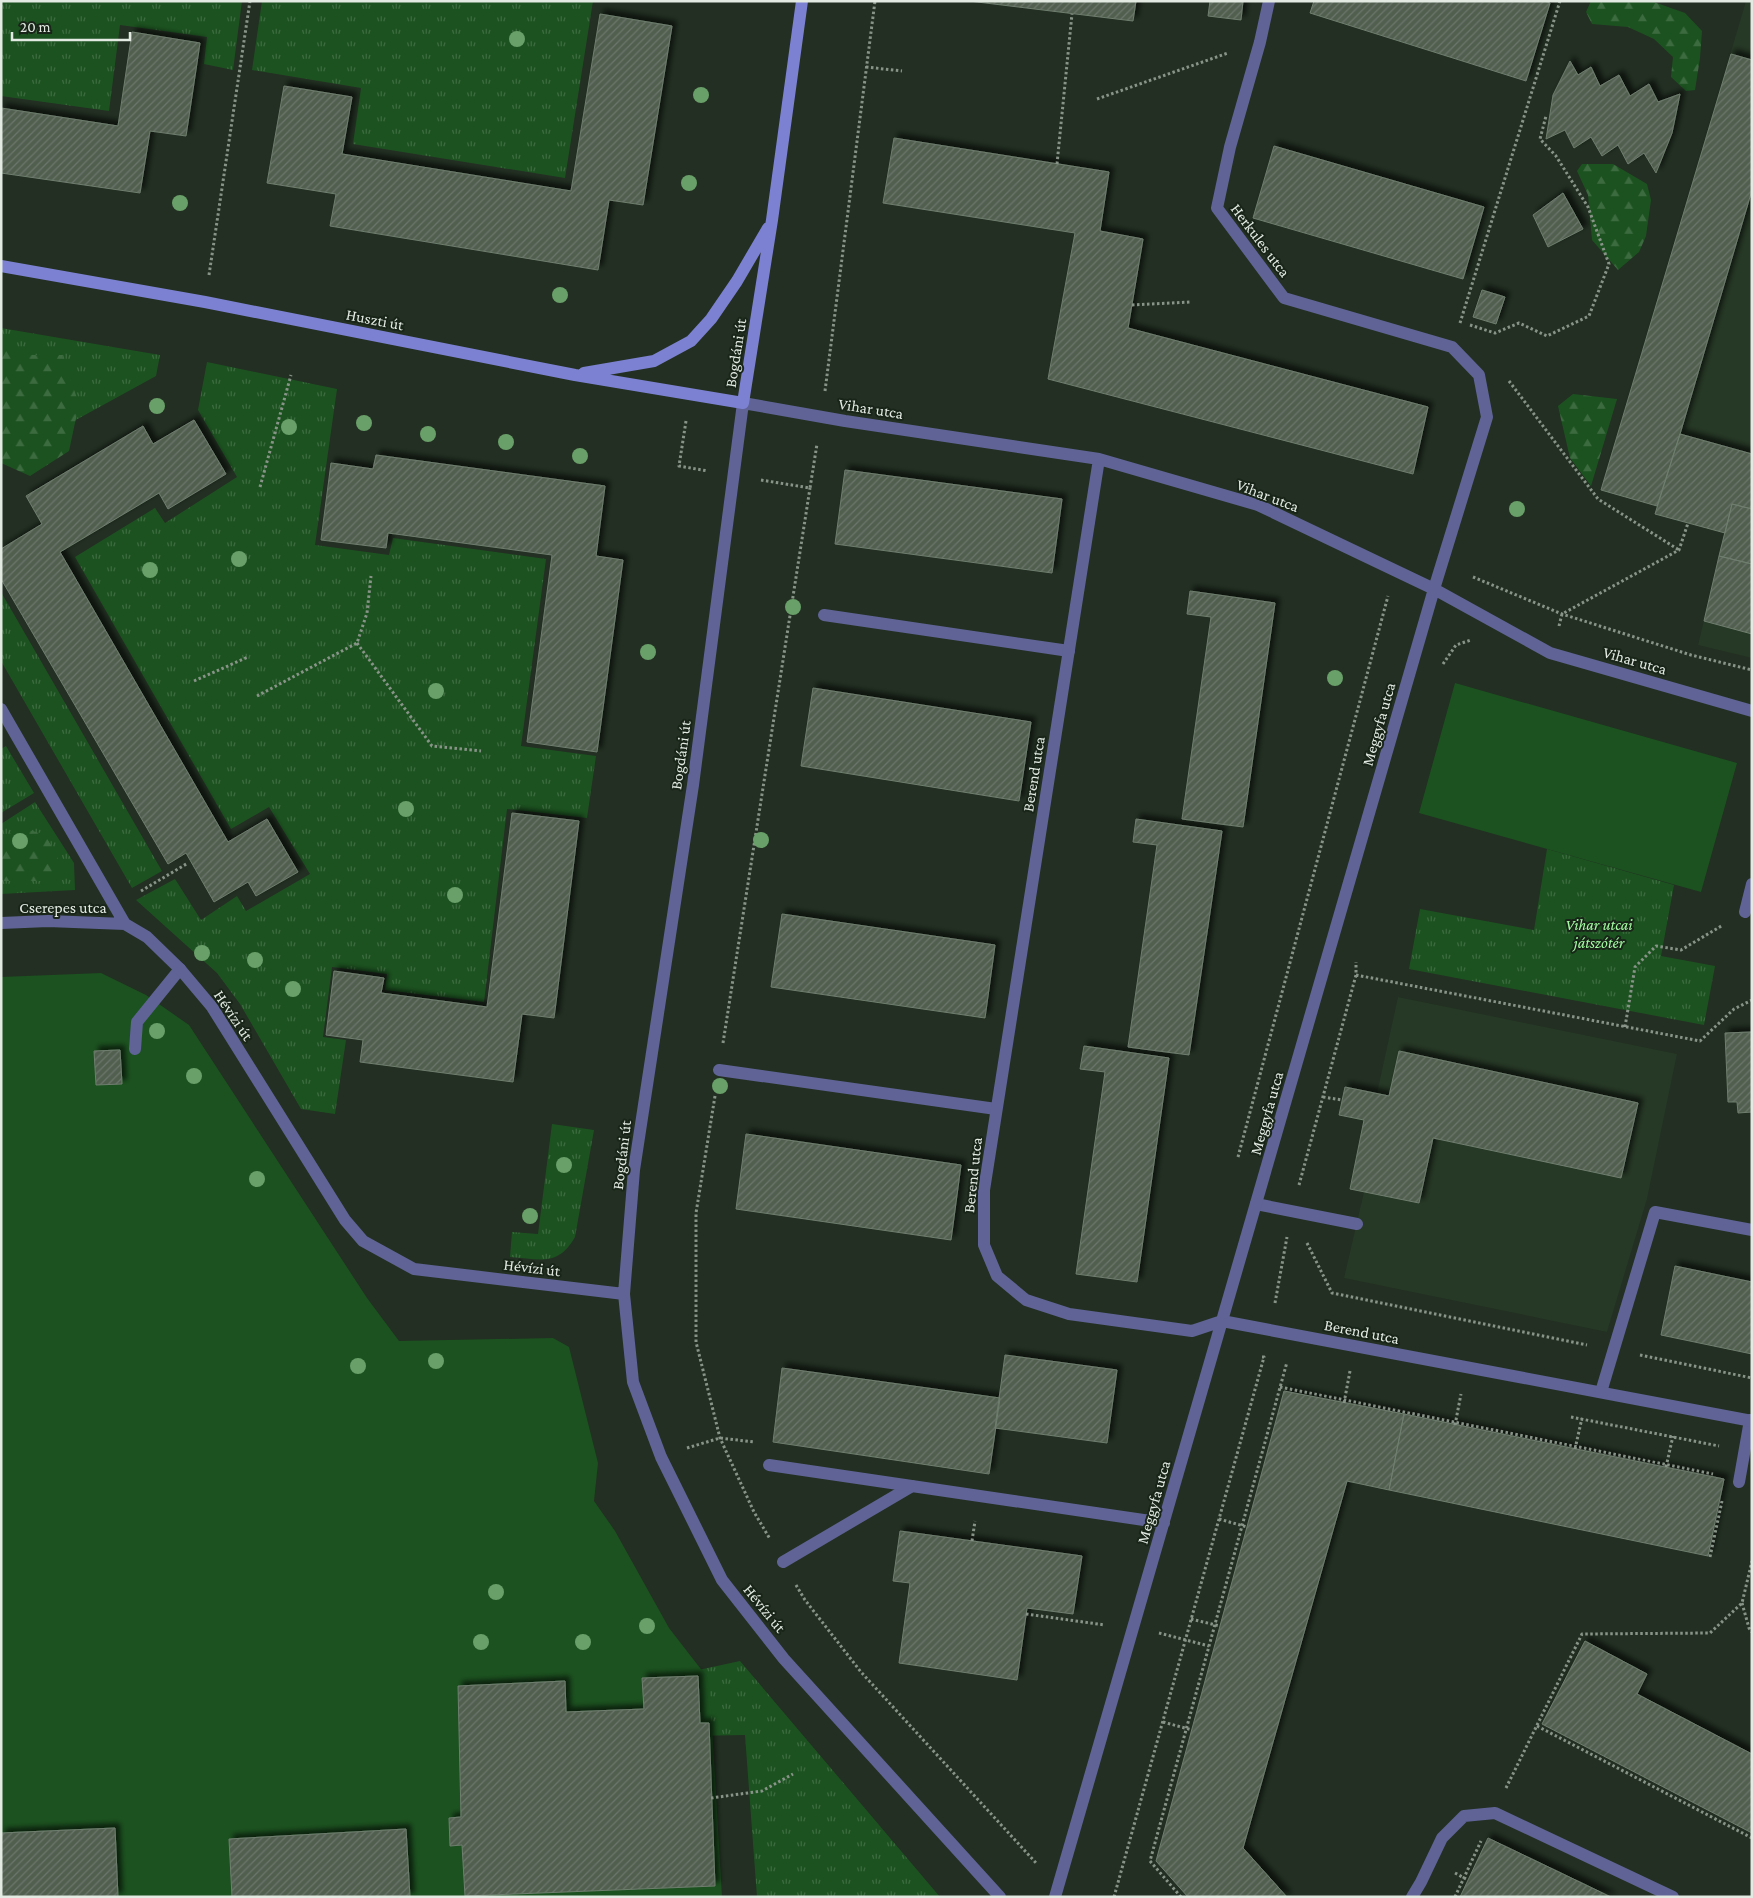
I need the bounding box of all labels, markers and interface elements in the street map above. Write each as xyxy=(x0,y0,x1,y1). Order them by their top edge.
scale bar xyxy=(12,10,130,42)
text: 20 m xyxy=(20,19,51,35)
street label: Herkules utca xyxy=(1228,200,1294,281)
street label: Huszti út xyxy=(345,306,406,334)
street label: Bogdáni út xyxy=(722,317,750,389)
street label: Vihar utca xyxy=(837,395,905,422)
street label: Vihar utca xyxy=(1234,476,1302,515)
street label: Vihar utca xyxy=(1601,643,1669,678)
street label: Meggyfa utca xyxy=(1358,680,1400,768)
street label: Bogdáni út xyxy=(667,719,695,791)
street label: Berend utca xyxy=(1019,735,1048,813)
street label: Cserepes utca xyxy=(19,899,107,917)
park label: Vihar utcai játszótér xyxy=(1565,916,1633,952)
street label: Hévízi út xyxy=(211,987,257,1044)
street label: Meggyfa utca xyxy=(1246,1069,1288,1157)
street label: Bogdáni út xyxy=(609,1119,635,1191)
street label: Berend utca xyxy=(960,1136,985,1214)
street label: Hévízi út xyxy=(503,1256,562,1279)
street label: Berend utca xyxy=(1323,1316,1401,1347)
street label: Meggyfa utca xyxy=(1133,1458,1175,1546)
street label: Hévízi út xyxy=(740,1581,790,1636)

